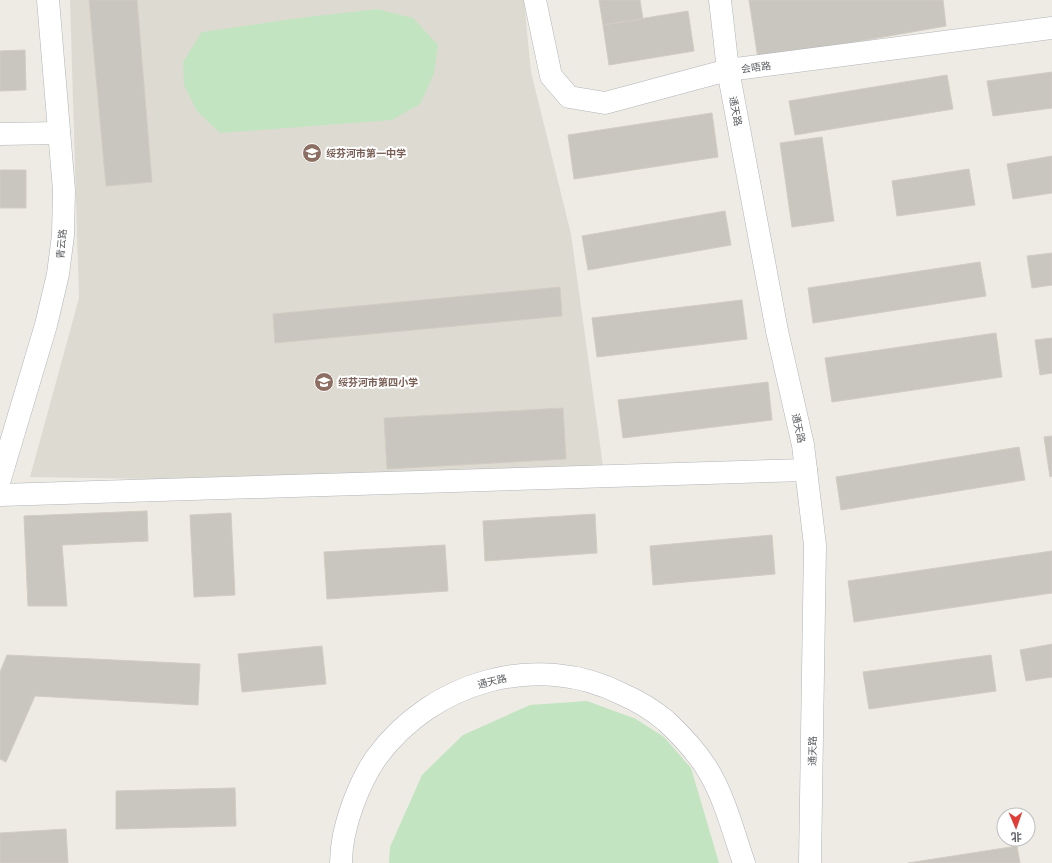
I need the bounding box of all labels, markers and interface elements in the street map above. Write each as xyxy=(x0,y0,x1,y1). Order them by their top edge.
street label: 会晤路 xyxy=(740,59,772,75)
street label: 通天路 xyxy=(727,95,745,127)
school or university icon: 绥芬河市第一中学 xyxy=(301,142,323,164)
place label: 绥芬河市第一中学 xyxy=(326,147,406,159)
street label: 青云路 xyxy=(54,229,68,259)
school or university icon: 绥芬河市第四小学 xyxy=(313,371,335,393)
place label: 绥芬河市第四小学 xyxy=(338,376,418,388)
street label: 通天路 xyxy=(790,412,808,444)
street label: 通天路 xyxy=(476,672,508,690)
street label: 通天路 xyxy=(806,736,818,766)
north arrow xyxy=(996,807,1036,847)
text: 北 xyxy=(1011,830,1022,844)

